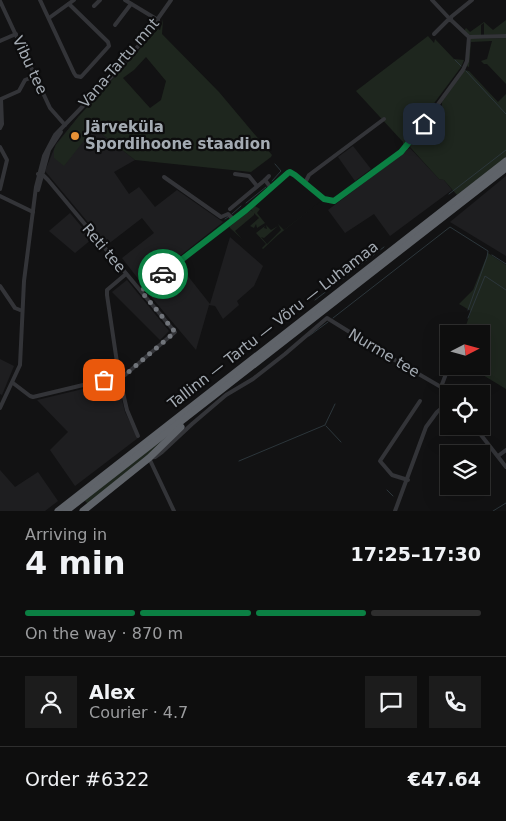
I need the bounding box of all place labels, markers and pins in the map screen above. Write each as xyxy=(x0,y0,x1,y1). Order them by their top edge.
pin xyxy=(403,103,445,145)
place label: Järveküla Spordihoone staadion xyxy=(84,118,271,153)
marker: Järveküla Spordihoone staadion xyxy=(69,130,81,142)
pin xyxy=(83,359,125,401)

